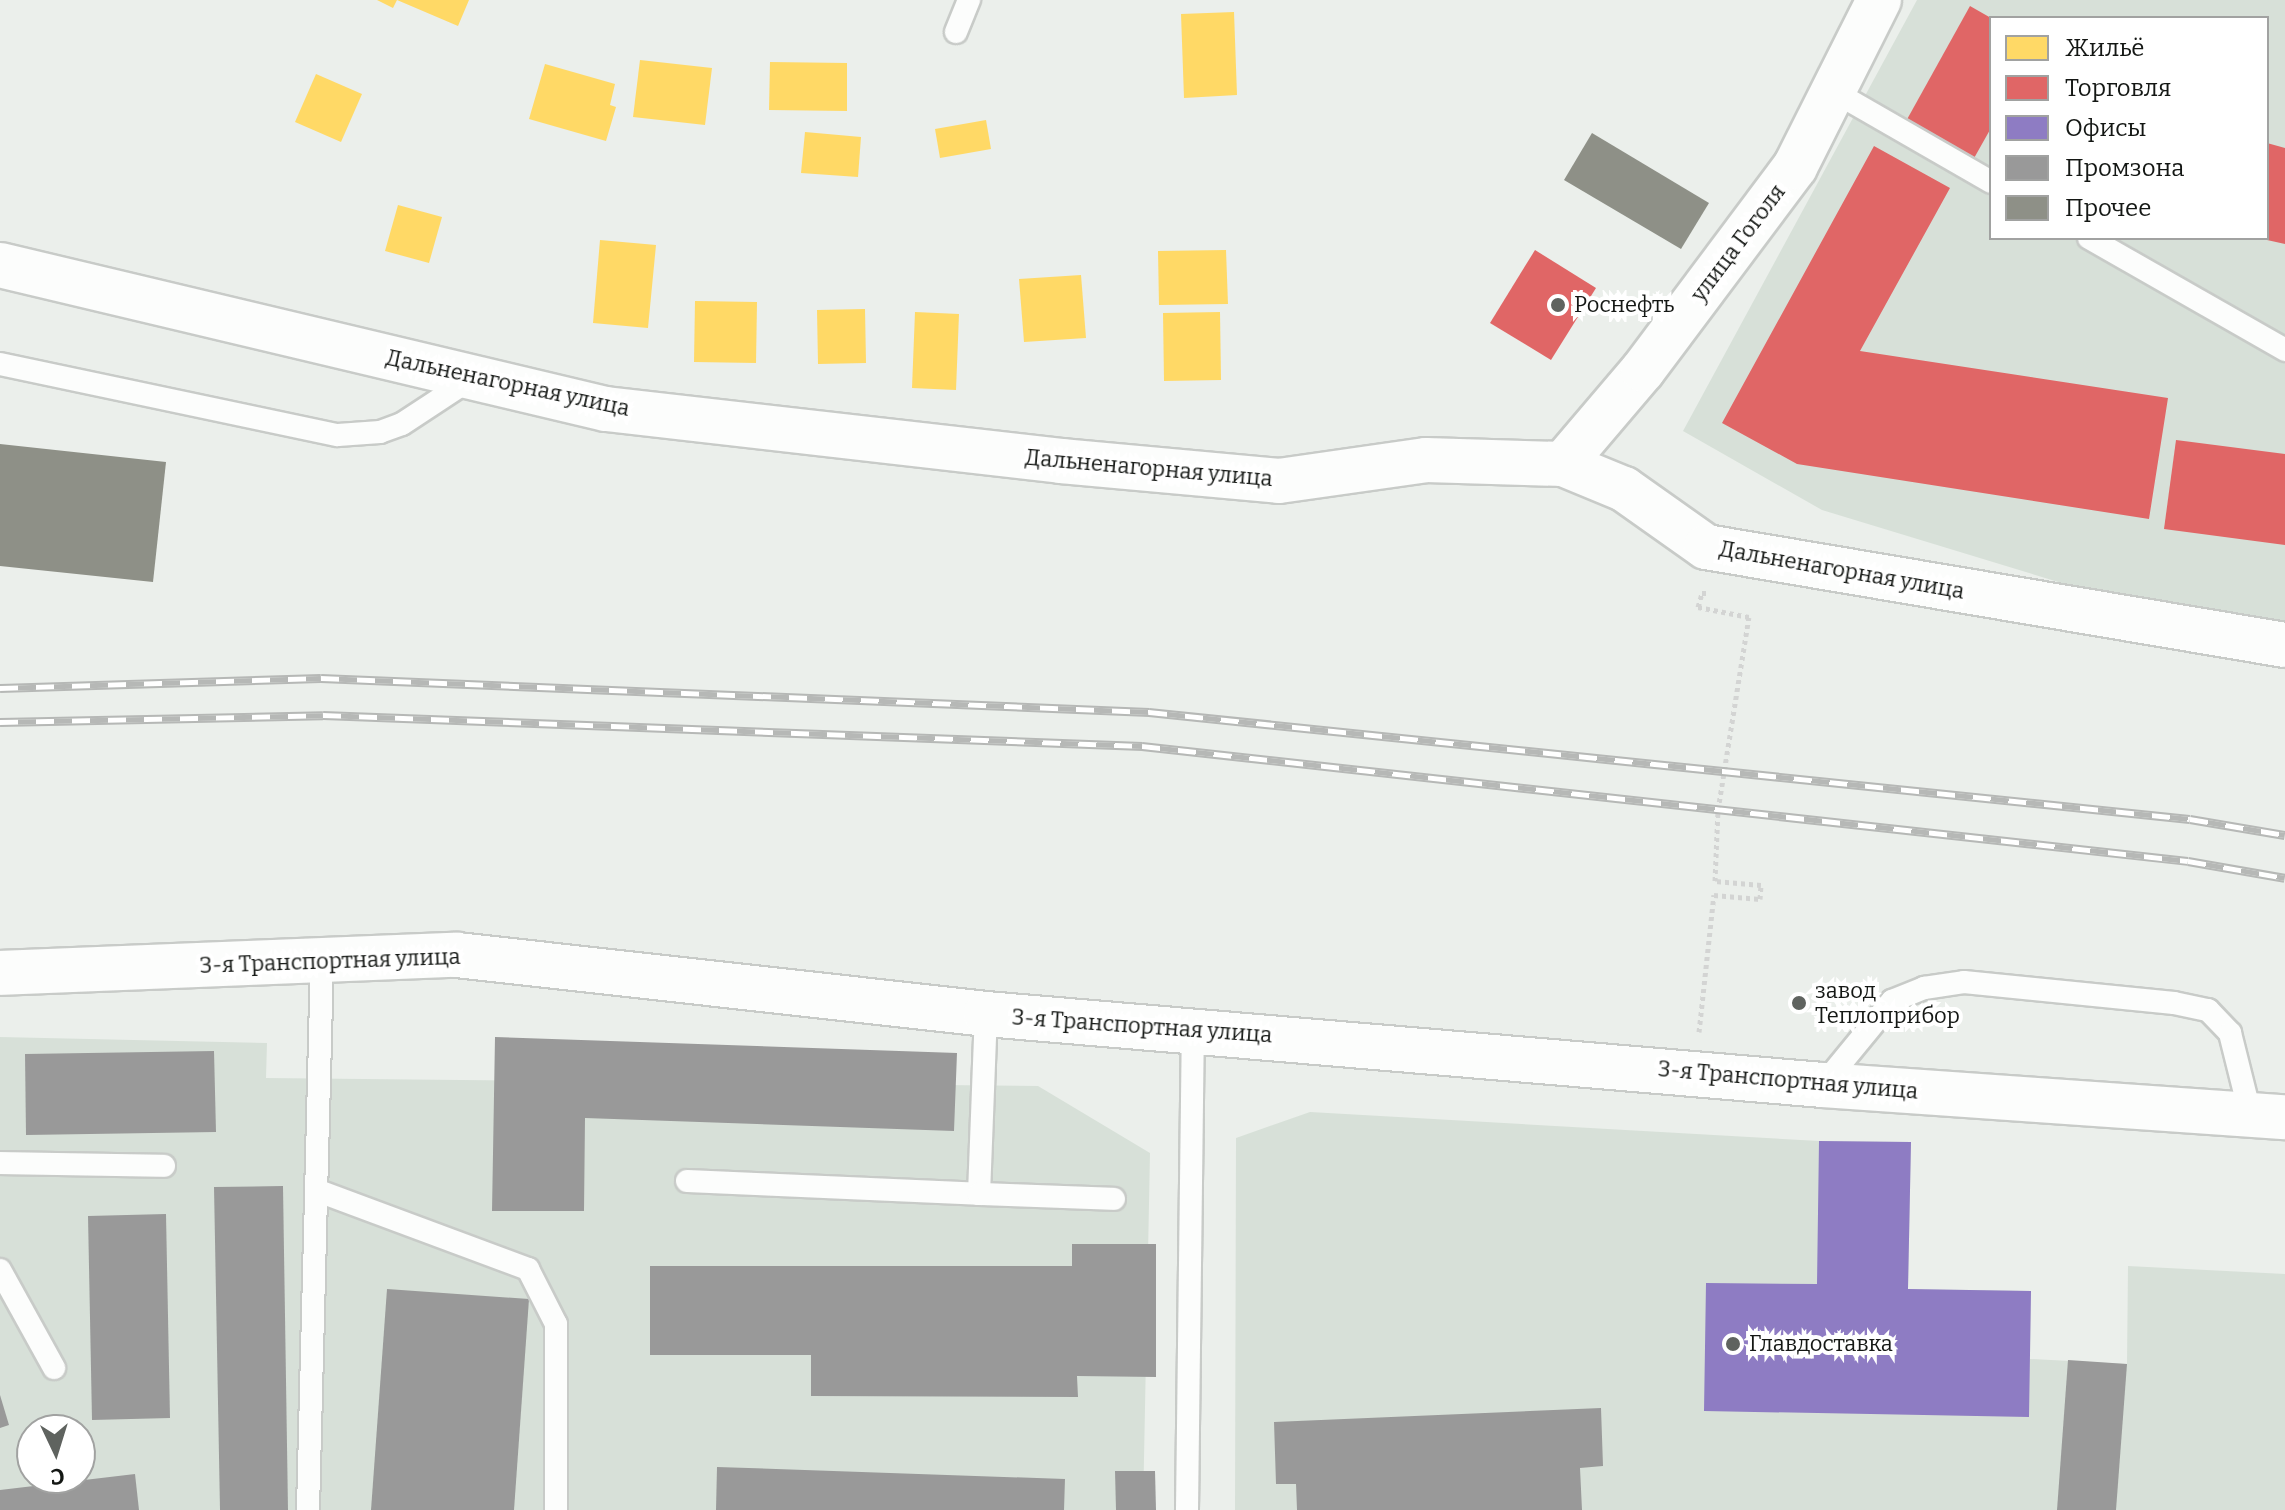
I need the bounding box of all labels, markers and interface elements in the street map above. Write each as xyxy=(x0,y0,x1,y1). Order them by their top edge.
legend xyxy=(1989,16,2269,240)
text: Жильё xyxy=(2065,34,2144,62)
text: Торговля xyxy=(2065,74,2171,102)
text: Офисы xyxy=(2065,114,2146,142)
text: Промзона xyxy=(2065,154,2184,182)
street label: улица Гоголя xyxy=(1685,179,1791,307)
text: Прочее xyxy=(2065,194,2151,222)
place label: Роснефть xyxy=(1574,292,1674,318)
marker: Роснефть xyxy=(1549,296,1567,314)
street label: Дальненагорная улица xyxy=(384,344,632,422)
street label: Дальненагорная улица xyxy=(1024,444,1274,492)
street label: Дальненагорная улица xyxy=(1717,535,1967,605)
street label: 3-я Транспортная улица xyxy=(199,943,461,979)
place label: завод Теплоприбор xyxy=(1815,977,1960,1028)
marker: завод Теплоприбор xyxy=(1790,994,1808,1012)
street label: 3-я Транспортная улица xyxy=(1011,1004,1273,1048)
street label: 3-я Транспортная улица xyxy=(1657,1055,1919,1105)
place label: Главдоставка xyxy=(1749,1331,1893,1357)
marker: Главдоставка xyxy=(1724,1335,1742,1353)
north arrow xyxy=(16,1414,96,1494)
text: С xyxy=(50,1462,65,1490)

